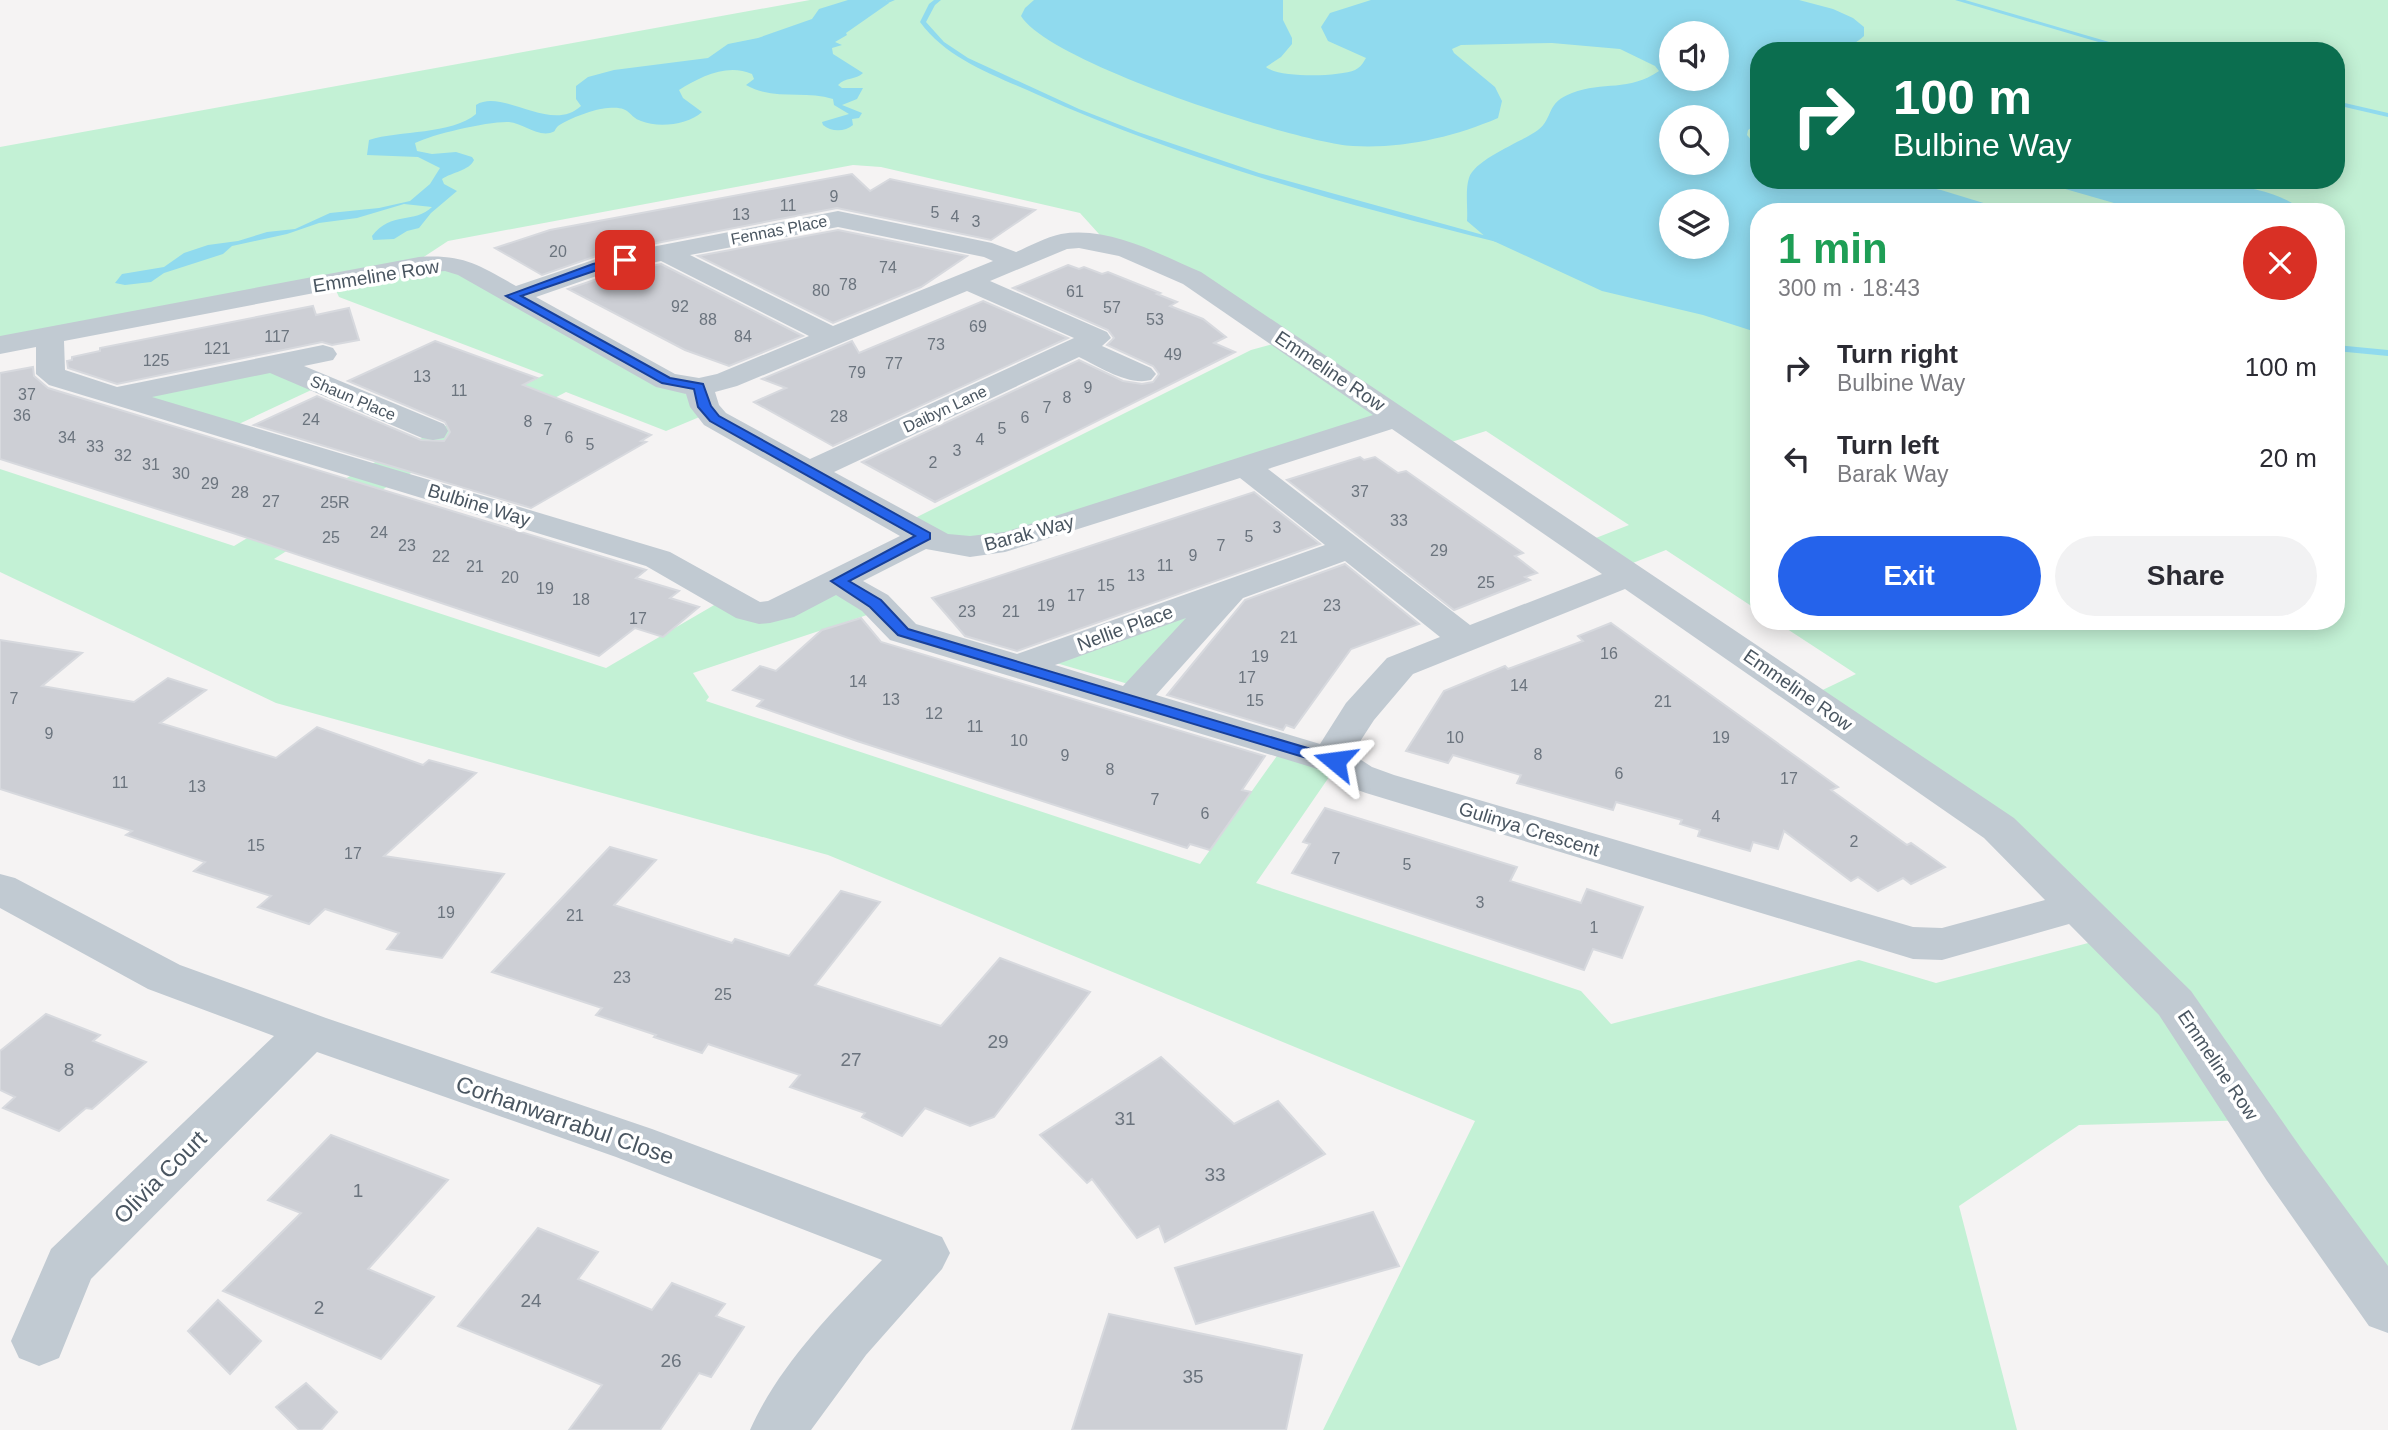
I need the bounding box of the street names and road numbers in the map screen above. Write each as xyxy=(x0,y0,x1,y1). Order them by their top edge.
street label: Fennas Place xyxy=(729,212,829,248)
street label: Emmeline Row xyxy=(311,256,441,296)
street label: Emmeline Row xyxy=(1271,327,1389,416)
street label: Shaun Place xyxy=(308,372,398,424)
street label: Daibyn Lane xyxy=(901,382,989,436)
street label: Bulbine Way xyxy=(425,479,533,531)
street label: Barak Way xyxy=(982,511,1077,555)
street label: Nellie Place xyxy=(1074,601,1176,655)
street label: Emmeline Row xyxy=(1740,645,1857,735)
street label: Gulinya Crescent xyxy=(1456,798,1602,861)
street label: Emmeline Row xyxy=(2174,1006,2263,1124)
street label: Corhanwarrabul Close xyxy=(453,1070,677,1170)
street label: Olivia Court xyxy=(108,1125,212,1229)

